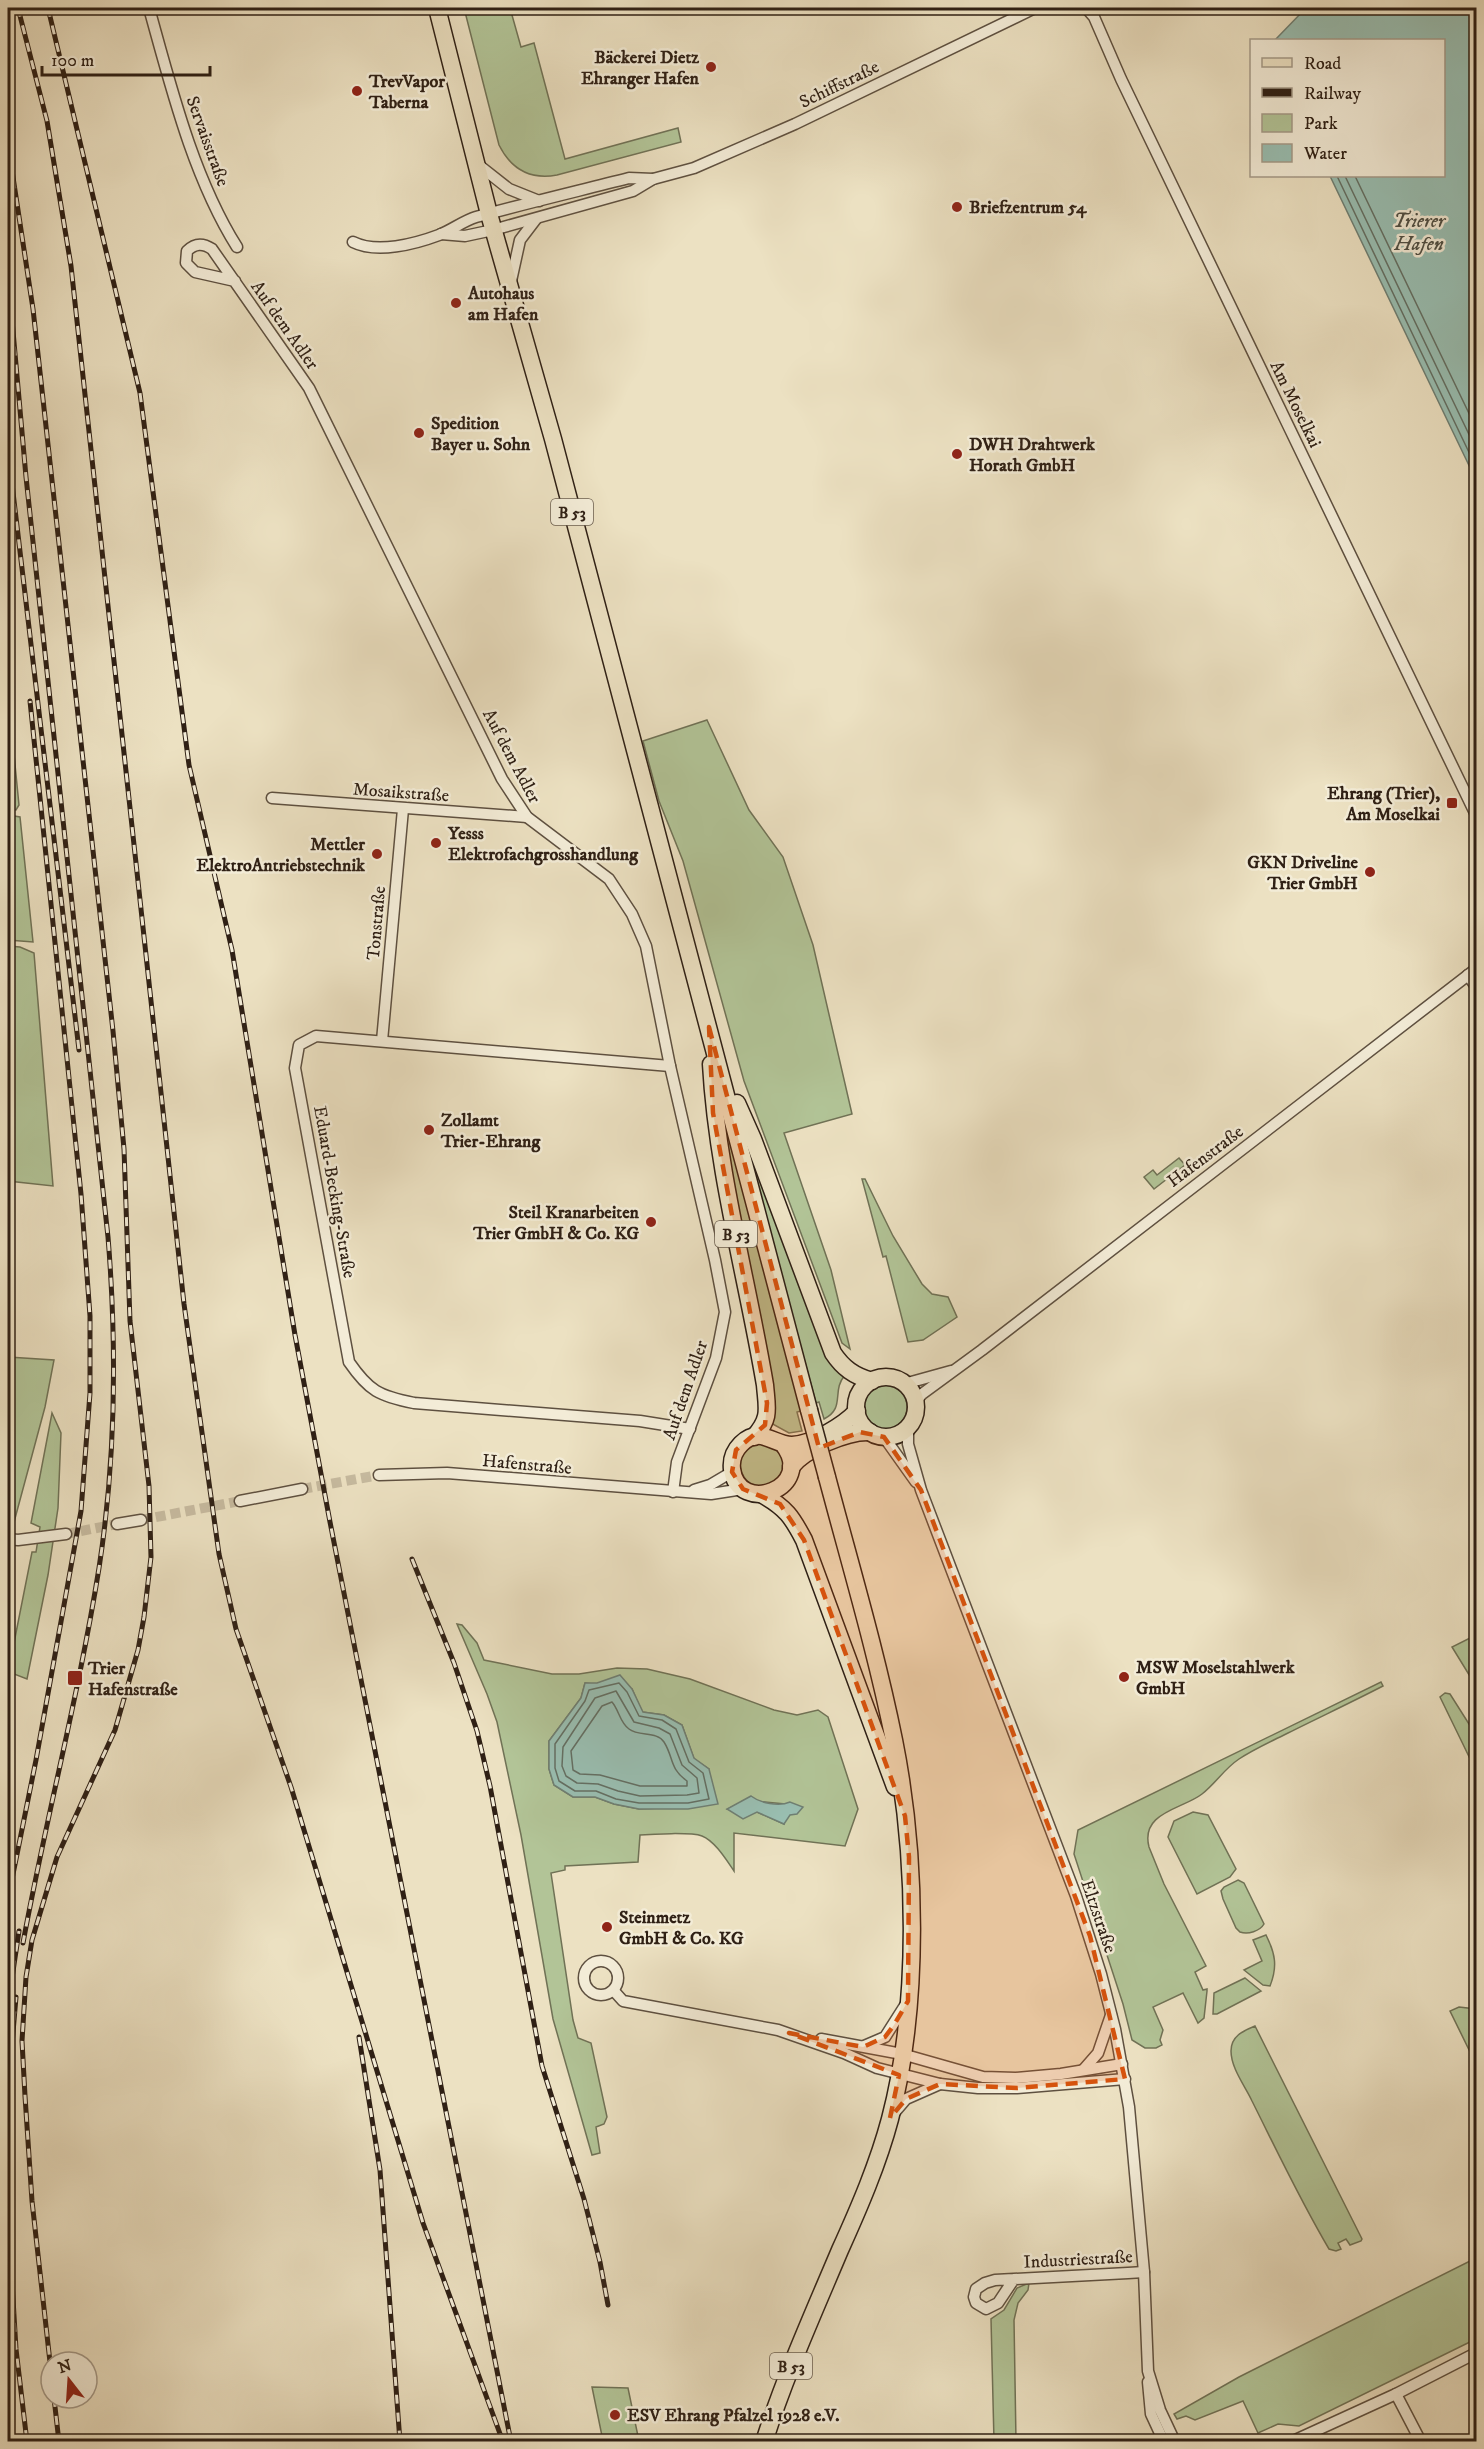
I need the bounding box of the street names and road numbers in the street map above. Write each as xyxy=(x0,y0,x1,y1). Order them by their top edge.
street label: Schiffstraße xyxy=(796,56,883,114)
street label: Servaisstraße xyxy=(181,93,234,190)
street label: Auf dem Adler xyxy=(245,277,323,375)
street label: Am Moselkai xyxy=(1265,357,1326,451)
road number: B 53 xyxy=(551,499,593,525)
street label: Auf dem Adler xyxy=(477,706,545,808)
street label: Mosaikstraße xyxy=(352,779,450,807)
street label: Tonstraße xyxy=(363,885,391,961)
street label: Eduard-Becking-Straße xyxy=(308,1104,360,1280)
street label: Hafenstraße xyxy=(1163,1121,1248,1193)
road number: B 53 xyxy=(715,1221,757,1247)
street label: Auf dem Adler xyxy=(659,1338,713,1443)
street label: Hafenstraße xyxy=(481,1450,573,1480)
street label: Eltzstraße xyxy=(1075,1877,1121,1956)
street label: Industriestraße xyxy=(1023,2246,1133,2274)
road number: B 53 xyxy=(770,2353,812,2379)

